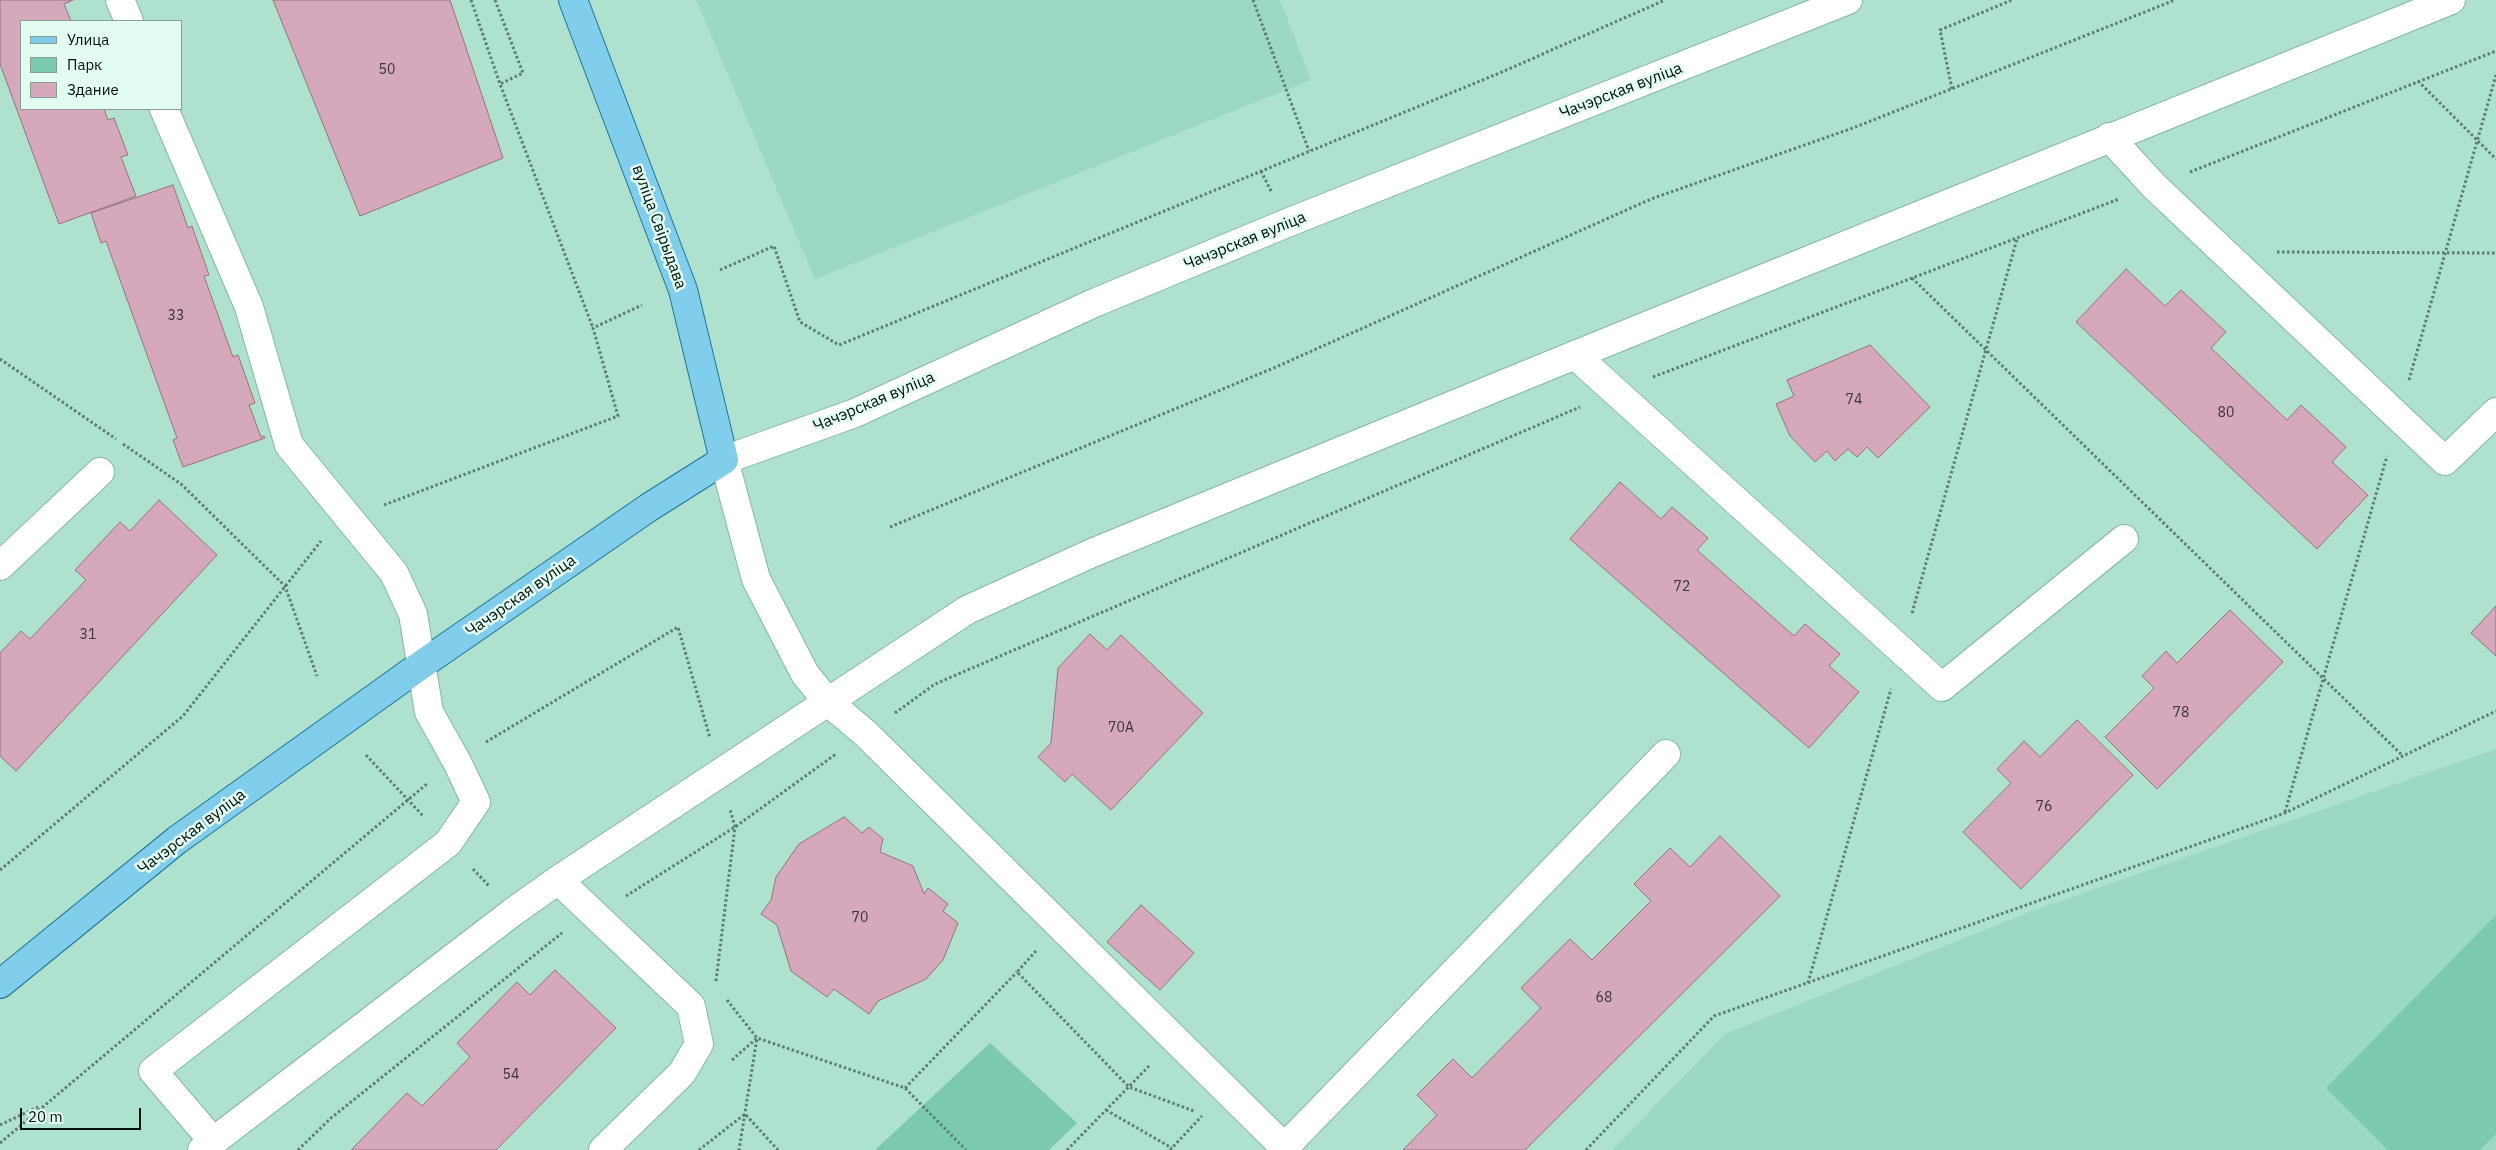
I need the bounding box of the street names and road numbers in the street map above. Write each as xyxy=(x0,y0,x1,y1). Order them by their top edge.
street label: Чачэрская вуліца xyxy=(1557,59,1685,123)
street label: вуліца Свірыдава xyxy=(628,162,690,292)
street label: Чачэрская вуліца xyxy=(1181,208,1309,274)
street label: Чачэрская вуліца xyxy=(810,368,938,436)
street label: Чачэрская вуліца xyxy=(462,551,580,641)
street label: Чачэрская вуліца xyxy=(134,785,250,879)

